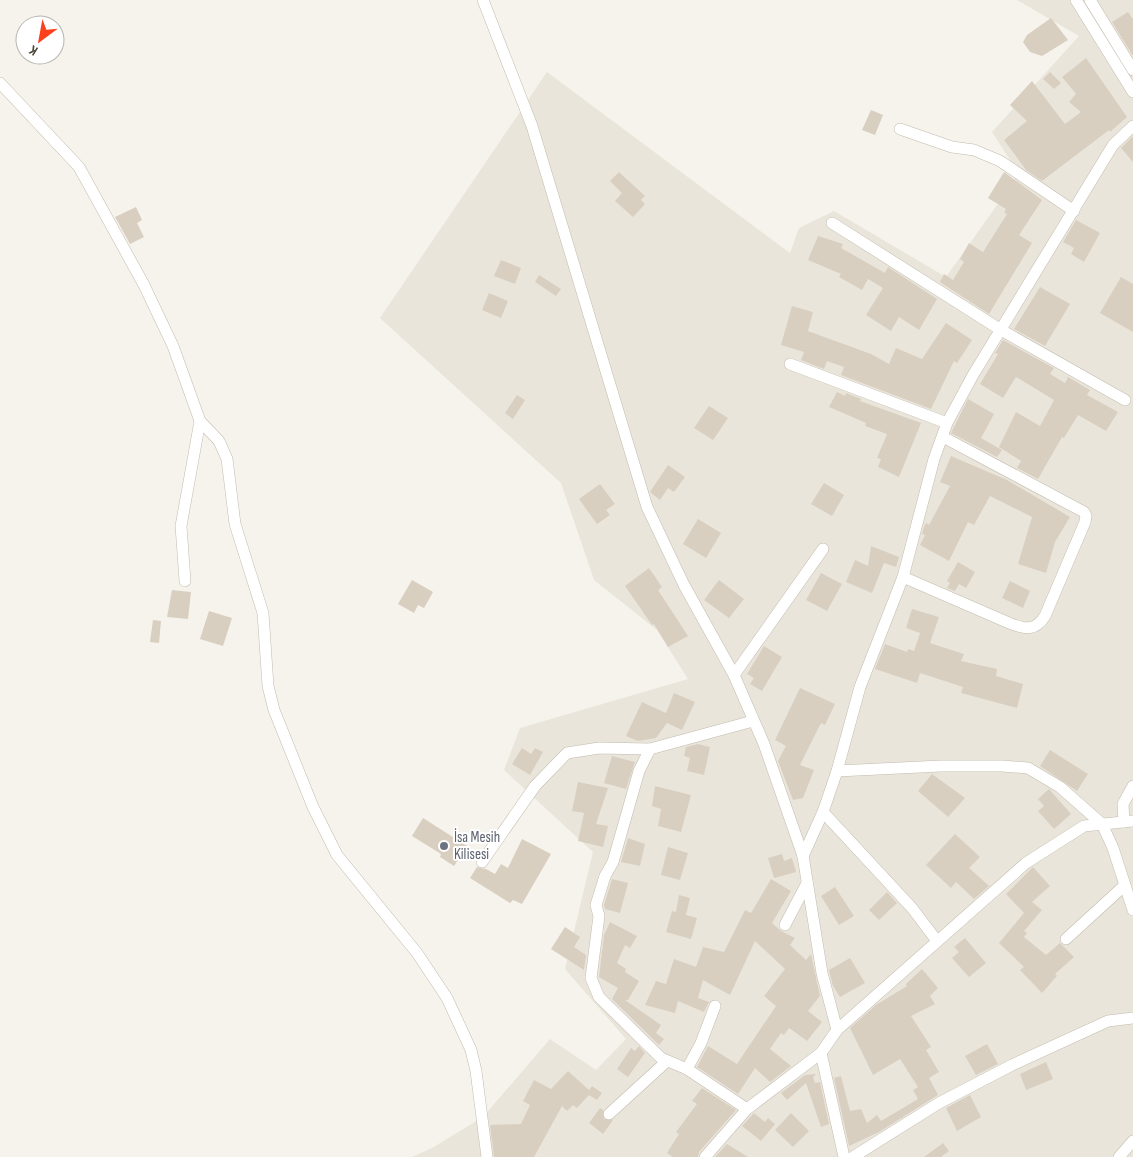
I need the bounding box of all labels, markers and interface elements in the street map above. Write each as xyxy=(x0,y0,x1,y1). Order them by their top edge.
north arrow xyxy=(15,15,65,65)
text: K xyxy=(26,42,41,60)
place label: İsa Mesih Kilisesi xyxy=(454,828,500,864)
marker: İsa Mesih Kilisesi xyxy=(438,840,450,852)

